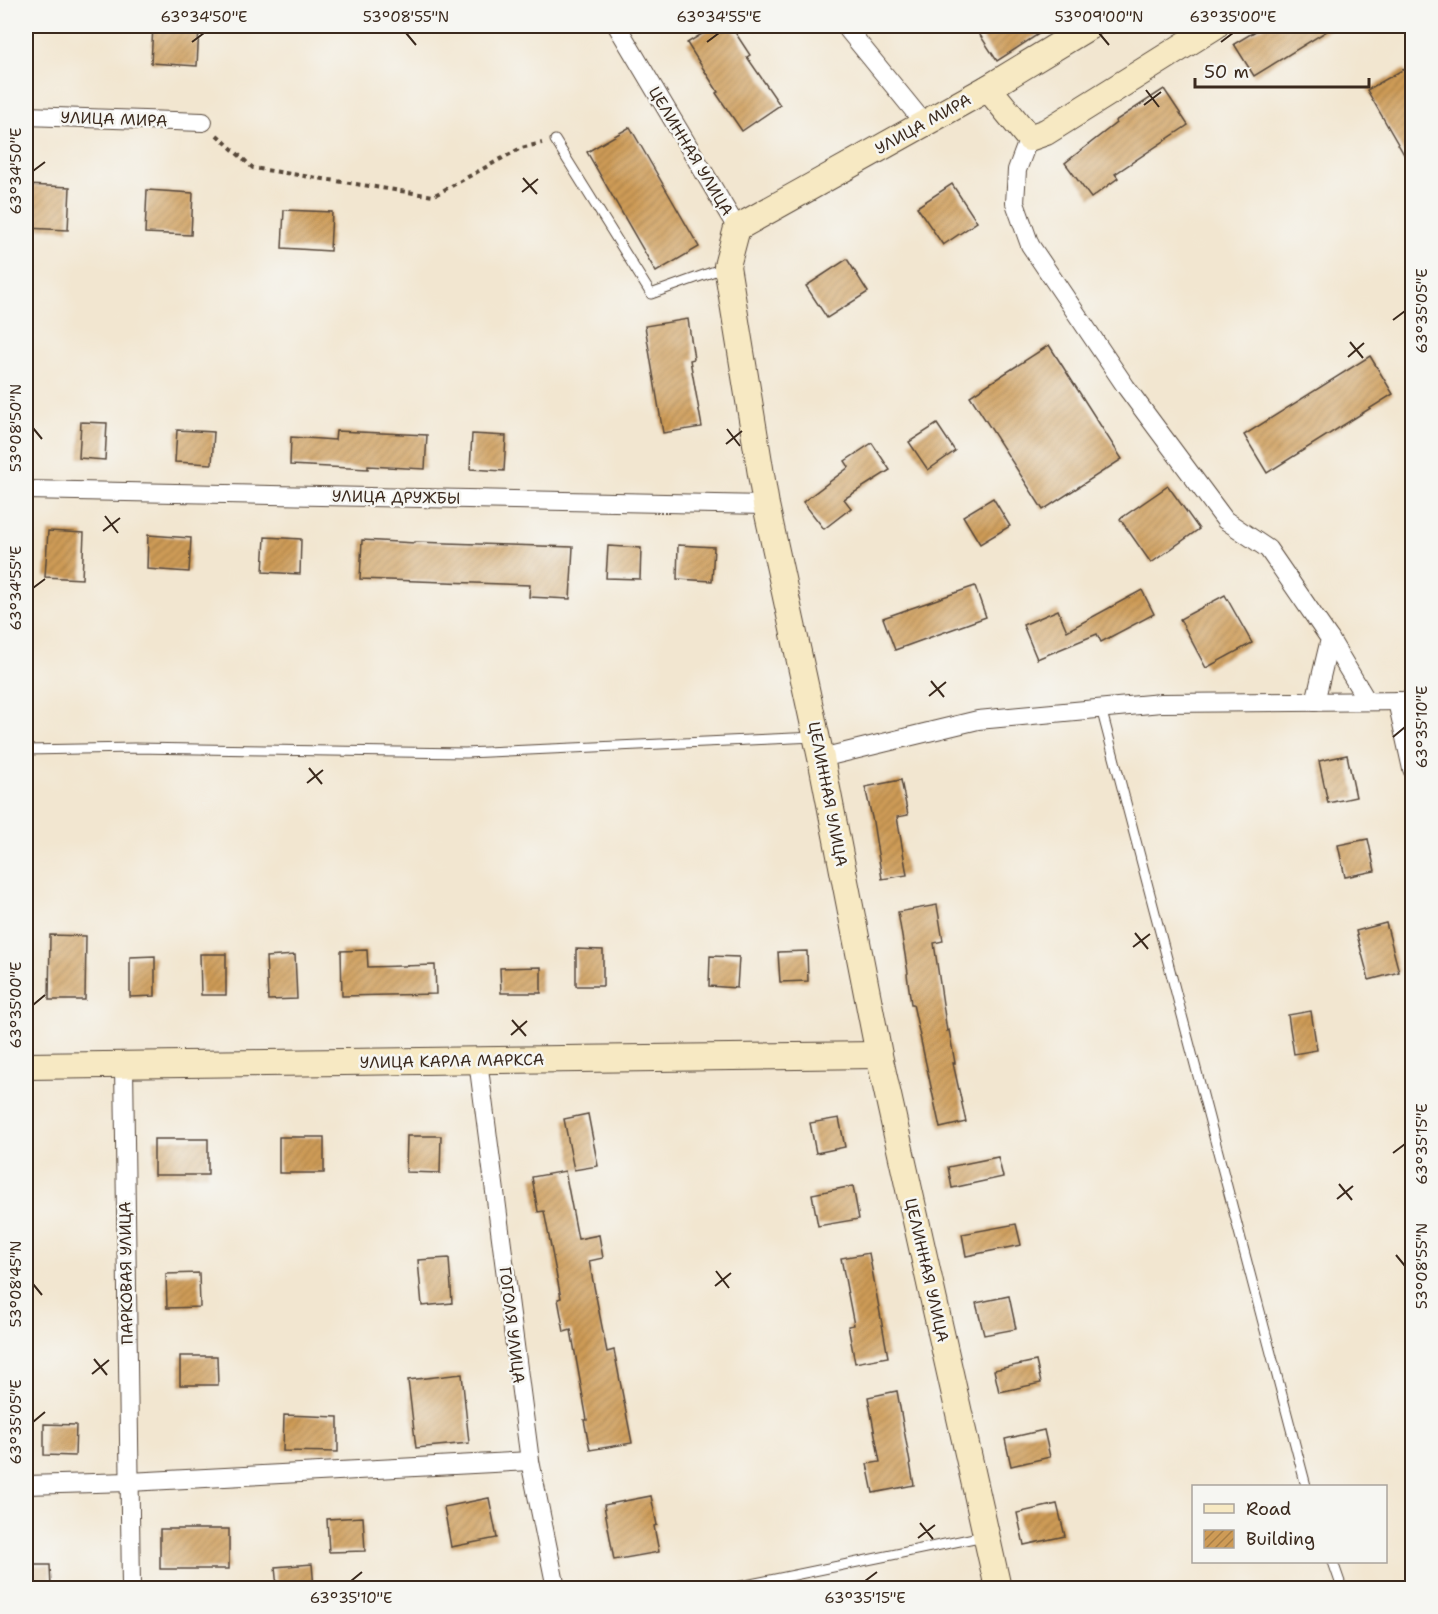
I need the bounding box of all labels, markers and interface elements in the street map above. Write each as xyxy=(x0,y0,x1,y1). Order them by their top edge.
text: 63°34'50"E xyxy=(161,7,247,27)
text: 53°08'55"N xyxy=(363,7,449,27)
text: 63°34'55"E xyxy=(676,7,762,27)
text: 53°09'00"N xyxy=(1054,7,1144,27)
text: 63°35'00"E xyxy=(1190,7,1276,27)
scale bar xyxy=(1195,51,1369,89)
text: 50 m xyxy=(1204,60,1249,84)
street label: ЦЕЛИННАЯ УЛИЦА xyxy=(644,82,738,220)
street label: УЛИЦА МИРА xyxy=(871,89,975,159)
street label: УЛИЦА МИРА xyxy=(60,107,168,131)
text: 63°34'50"E xyxy=(6,128,26,214)
text: 63°35'05"E xyxy=(1412,268,1432,354)
text: 53°08'50"N xyxy=(6,384,26,472)
street label: УЛИЦА ДРУЖБЫ xyxy=(332,485,460,509)
text: 63°34'55"E xyxy=(6,545,26,631)
text: 63°35'10"E xyxy=(1412,686,1432,768)
street label: ЦЕЛИННАЯ УЛИЦА xyxy=(804,720,852,868)
text: 63°35'00"E xyxy=(6,962,26,1048)
street label: УЛИЦА КАРЛА МАРКСА xyxy=(360,1049,544,1073)
text: 63°35'15"E xyxy=(1412,1103,1432,1185)
street label: ЦЕЛИННАЯ УЛИЦА xyxy=(900,1196,954,1344)
street label: ПАРКОВАЯ УЛИЦА xyxy=(114,1201,138,1345)
text: 53°08'55"N xyxy=(1412,1223,1432,1309)
text: 53°08'45"N xyxy=(6,1240,26,1328)
street label: ГОГОЛЯ УЛИЦА xyxy=(494,1265,530,1385)
text: 63°35'05"E xyxy=(6,1379,26,1465)
legend xyxy=(1192,1485,1387,1563)
text: Road xyxy=(1246,1497,1291,1521)
text: Building xyxy=(1246,1527,1315,1551)
text: 63°35'10"E xyxy=(310,1588,392,1608)
text: 63°35'15"E xyxy=(824,1588,906,1608)

